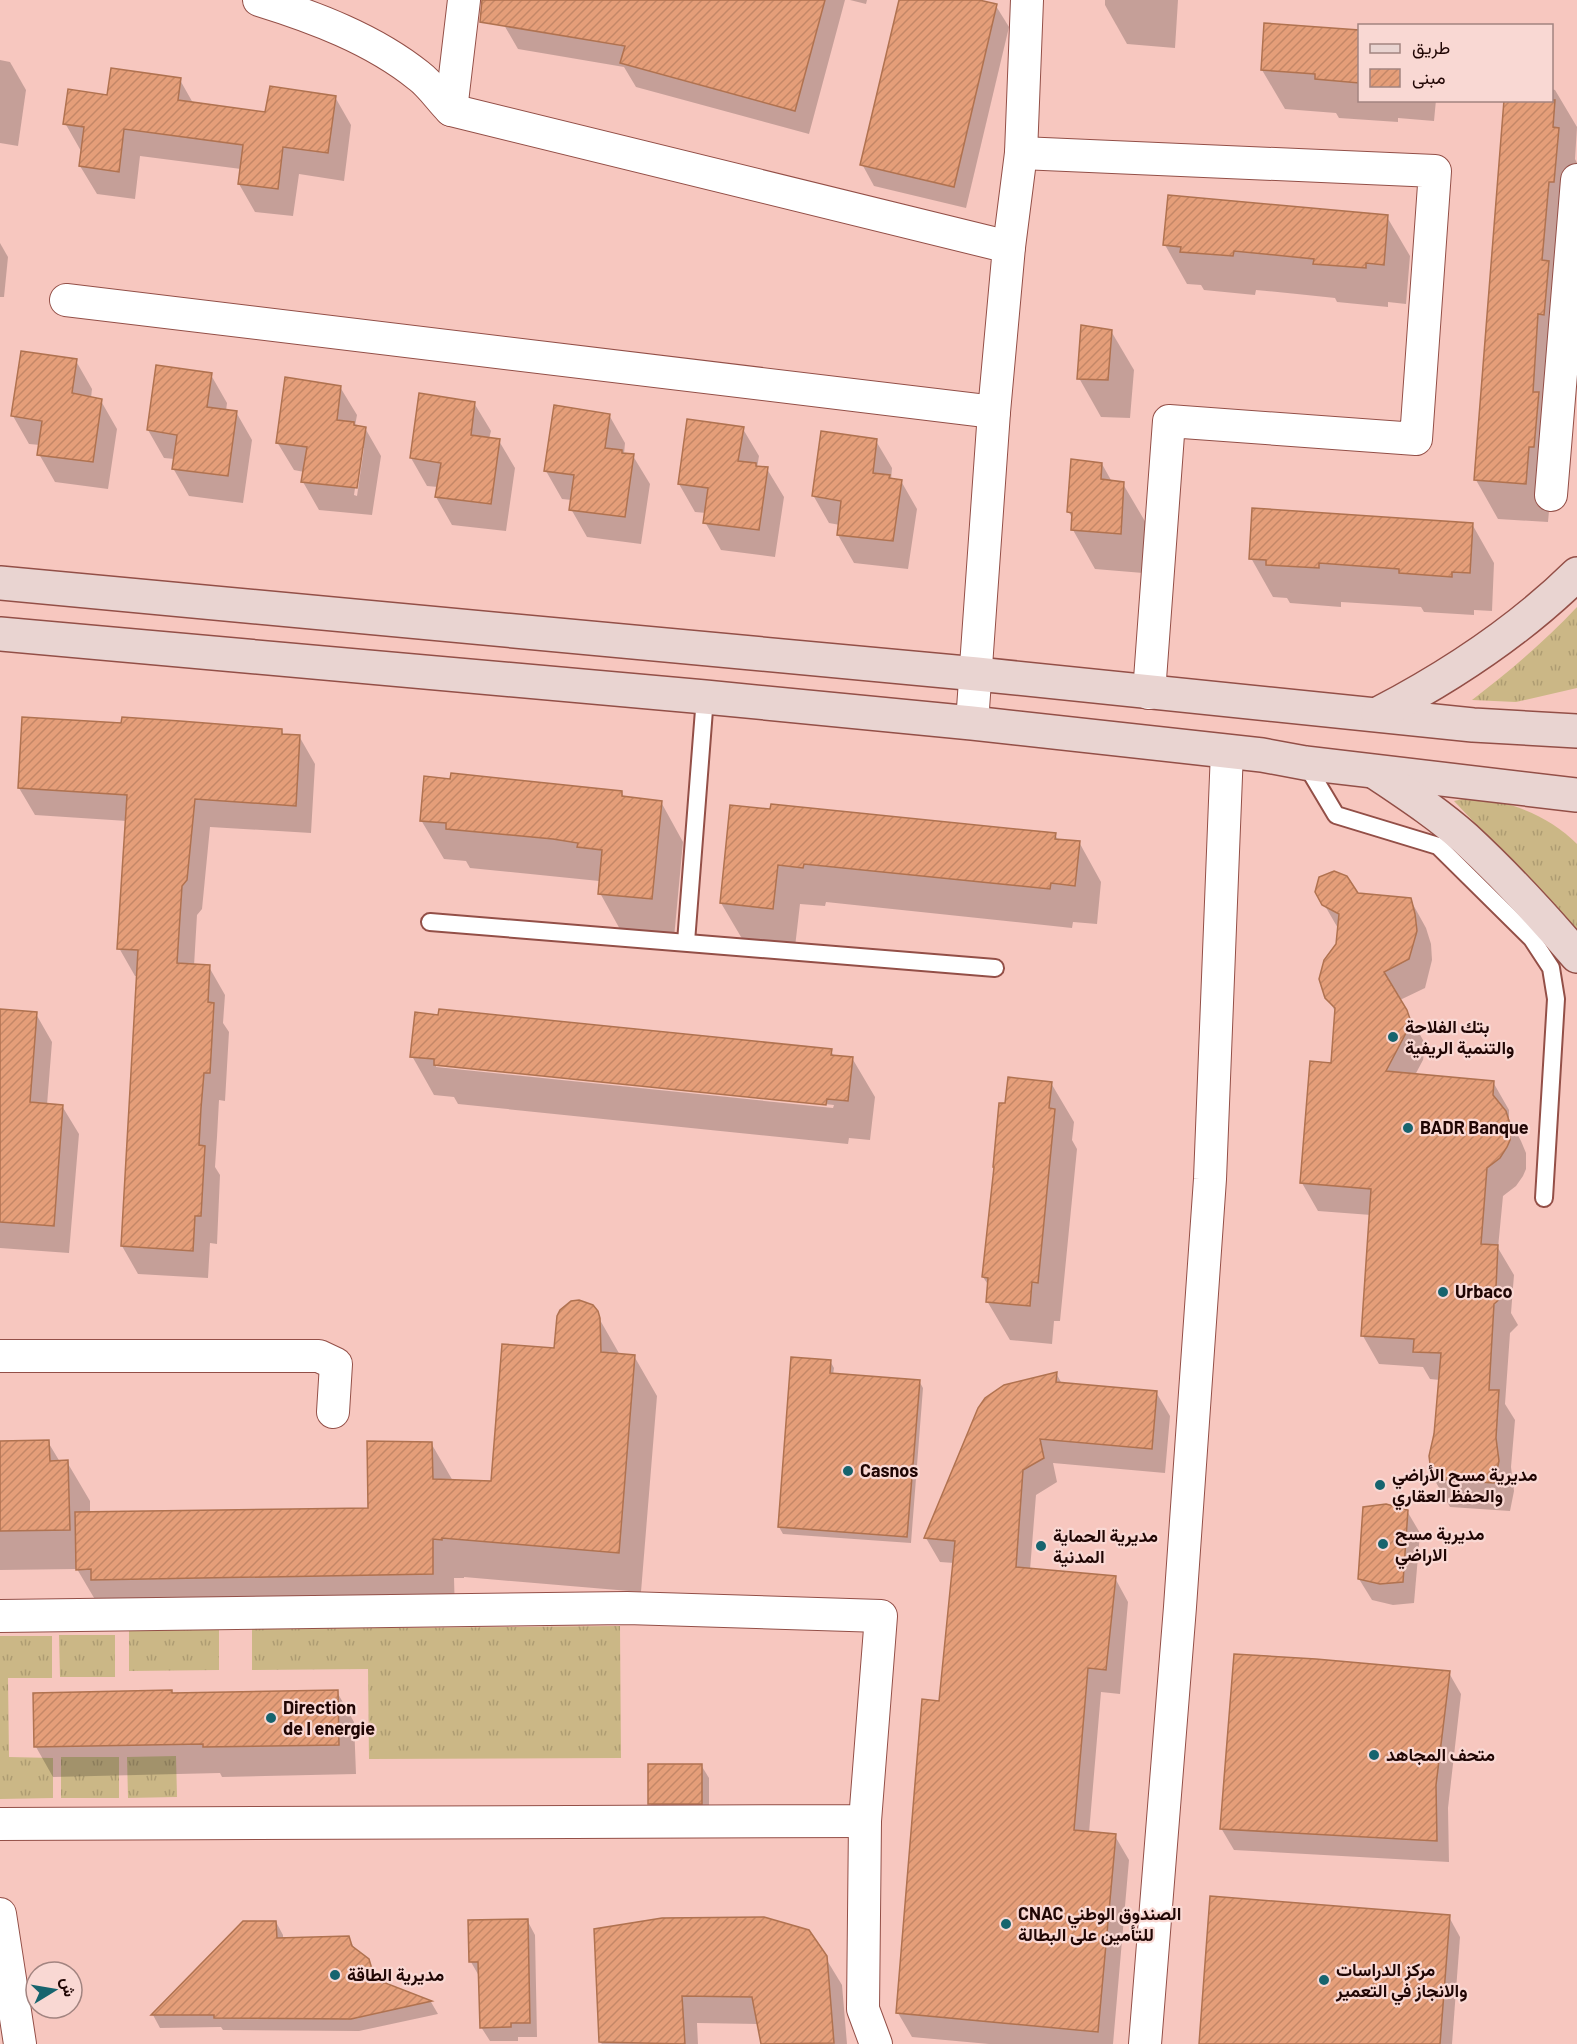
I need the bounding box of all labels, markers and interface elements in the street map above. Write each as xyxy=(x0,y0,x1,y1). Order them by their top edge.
legend xyxy=(1358,24,1553,102)
text: طريق xyxy=(1412,36,1450,59)
text: مبنى xyxy=(1412,66,1446,89)
place label: بتك الفلاحة والتنمية الريفية xyxy=(1405,1015,1514,1059)
marker: بتك الفلاحة والتنمية الريفية xyxy=(1386,1030,1400,1044)
place label: BADR Banque xyxy=(1420,1116,1529,1138)
marker: BADR Banque xyxy=(1401,1121,1415,1135)
place label: Urbaco xyxy=(1455,1280,1513,1302)
marker: Urbaco xyxy=(1436,1285,1450,1299)
place label: Casnos xyxy=(860,1459,918,1481)
place label: مديرية مسح الأراضي والحفظ العقاري xyxy=(1392,1463,1538,1511)
marker: Casnos xyxy=(841,1464,855,1478)
marker: مديرية مسح الأراضي والحفظ العقاري xyxy=(1373,1478,1387,1492)
place label: مديرية مسح الاراضي xyxy=(1395,1522,1485,1570)
place label: مديرية الحماية المدنية xyxy=(1053,1524,1158,1568)
marker: مديرية مسح الاراضي xyxy=(1376,1537,1390,1551)
marker: مديرية الحماية المدنية xyxy=(1034,1539,1048,1553)
place label: Direction de l energie xyxy=(283,1696,375,1739)
marker: Direction de l energie xyxy=(264,1711,278,1725)
place label: متحف المجاهد xyxy=(1386,1743,1495,1766)
marker: متحف المجاهد xyxy=(1367,1748,1381,1762)
place label: CNAC الصندوق الوطني للتأمين على البطالة xyxy=(1018,1902,1181,1946)
marker: CNAC الصندوق الوطني للتأمين على البطالة xyxy=(999,1917,1013,1931)
place label: مركز الدراسات والانجاز في التعمير xyxy=(1335,1958,1468,2006)
north arrow xyxy=(24,1960,84,2020)
place label: مديرية الطاقة xyxy=(347,1963,444,1986)
marker: مديرية الطاقة xyxy=(328,1968,342,1982)
marker: مركز الدراسات والانجاز في التعمير xyxy=(1317,1973,1331,1987)
text: ش xyxy=(57,1976,80,1998)

